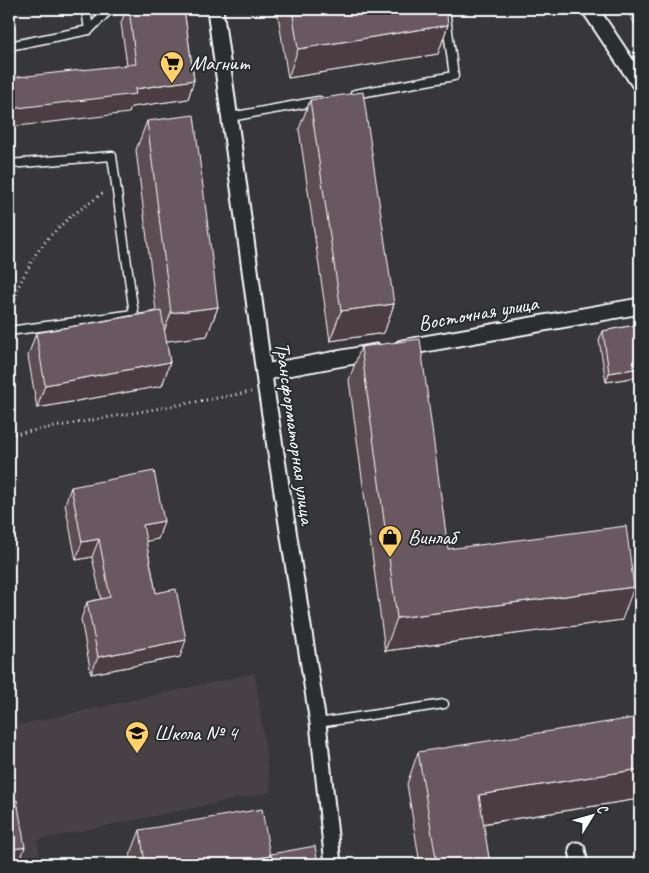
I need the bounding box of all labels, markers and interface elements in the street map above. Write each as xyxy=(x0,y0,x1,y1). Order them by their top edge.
supermarket icon: Магнит xyxy=(159,50,185,84)
place label: Магнит xyxy=(190,50,251,76)
street label: Восточная улица xyxy=(416,289,542,336)
street label: Трансформаторная улица xyxy=(269,340,321,528)
shop icon: Винлаб xyxy=(377,524,403,558)
place label: Винлаб xyxy=(408,524,461,550)
school or university icon: Школа № 4 xyxy=(124,720,150,754)
place label: Школа № 4 xyxy=(154,720,240,746)
north arrow xyxy=(566,790,616,840)
text: С xyxy=(593,801,612,818)

